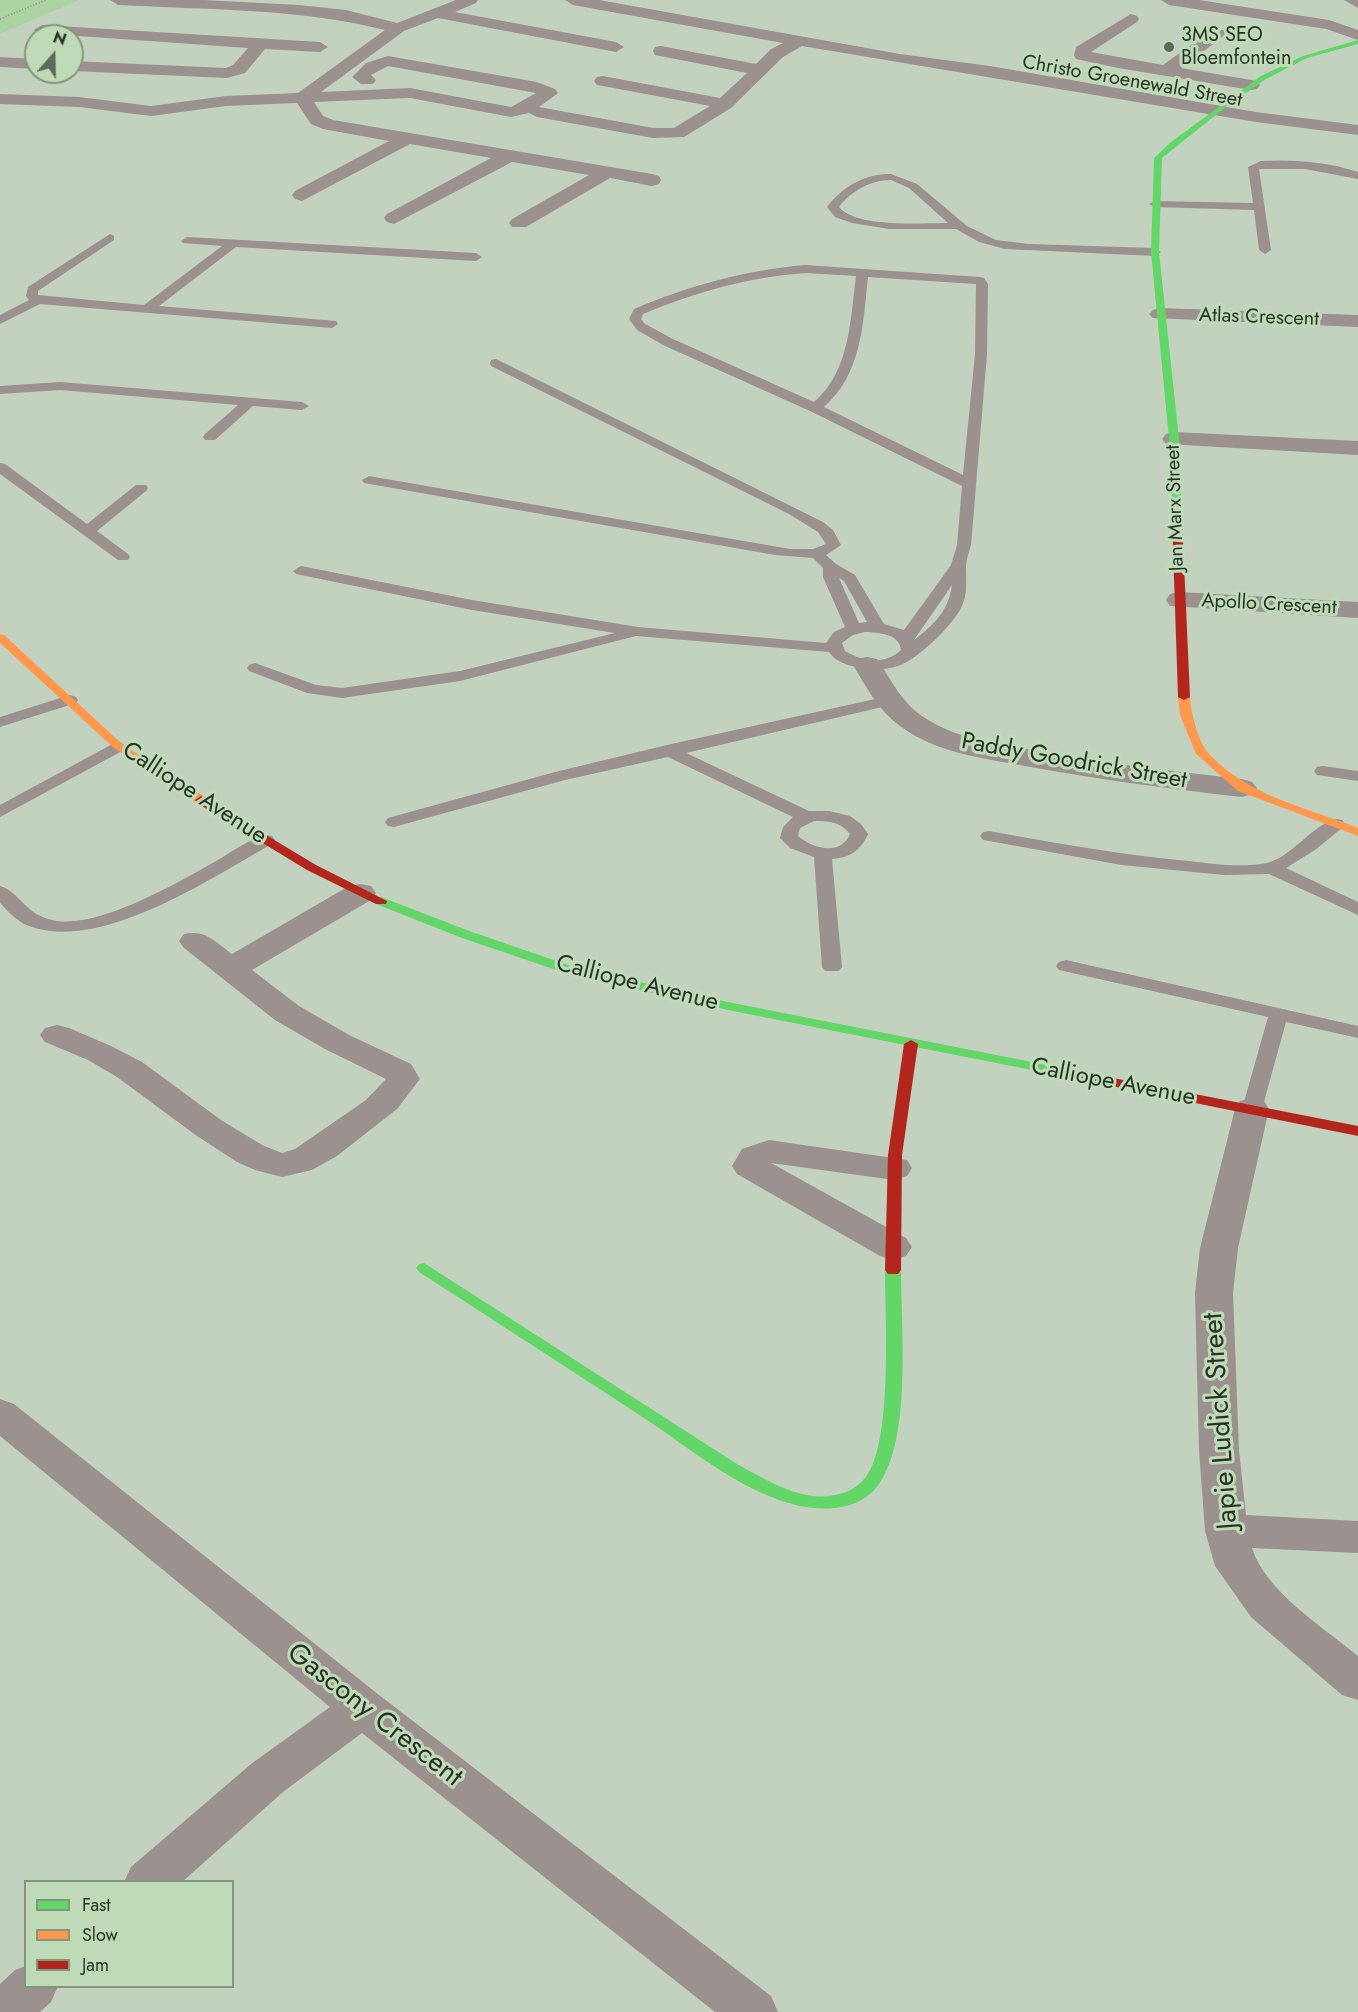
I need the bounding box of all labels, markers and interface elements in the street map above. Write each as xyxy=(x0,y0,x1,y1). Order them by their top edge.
north arrow xyxy=(24,24,84,84)
place label: 3MS SEO Bloemfontein xyxy=(1181,24,1292,71)
text: N xyxy=(50,26,70,51)
marker: 3MS SEO Bloemfontein xyxy=(1162,40,1176,54)
street label: Christo Groenewald Street xyxy=(1020,51,1244,113)
street label: Atlas Crescent xyxy=(1199,304,1319,332)
street label: Jan Marx Street xyxy=(1162,444,1190,572)
street label: Apollo Crescent xyxy=(1201,589,1337,621)
street label: Paddy Goodrick Street xyxy=(959,728,1189,796)
street label: Calliope Avenue xyxy=(116,737,272,851)
street label: Calliope Avenue xyxy=(553,950,721,1018)
street label: Calliope Avenue xyxy=(1029,1053,1197,1113)
street label: Japie Ludick Street xyxy=(1198,1312,1246,1530)
street label: Gascony Crescent xyxy=(279,1637,469,1795)
legend xyxy=(24,1880,234,1988)
text: Fast xyxy=(82,1892,111,1918)
text: Slow xyxy=(82,1922,118,1948)
text: Jam xyxy=(82,1952,109,1978)

